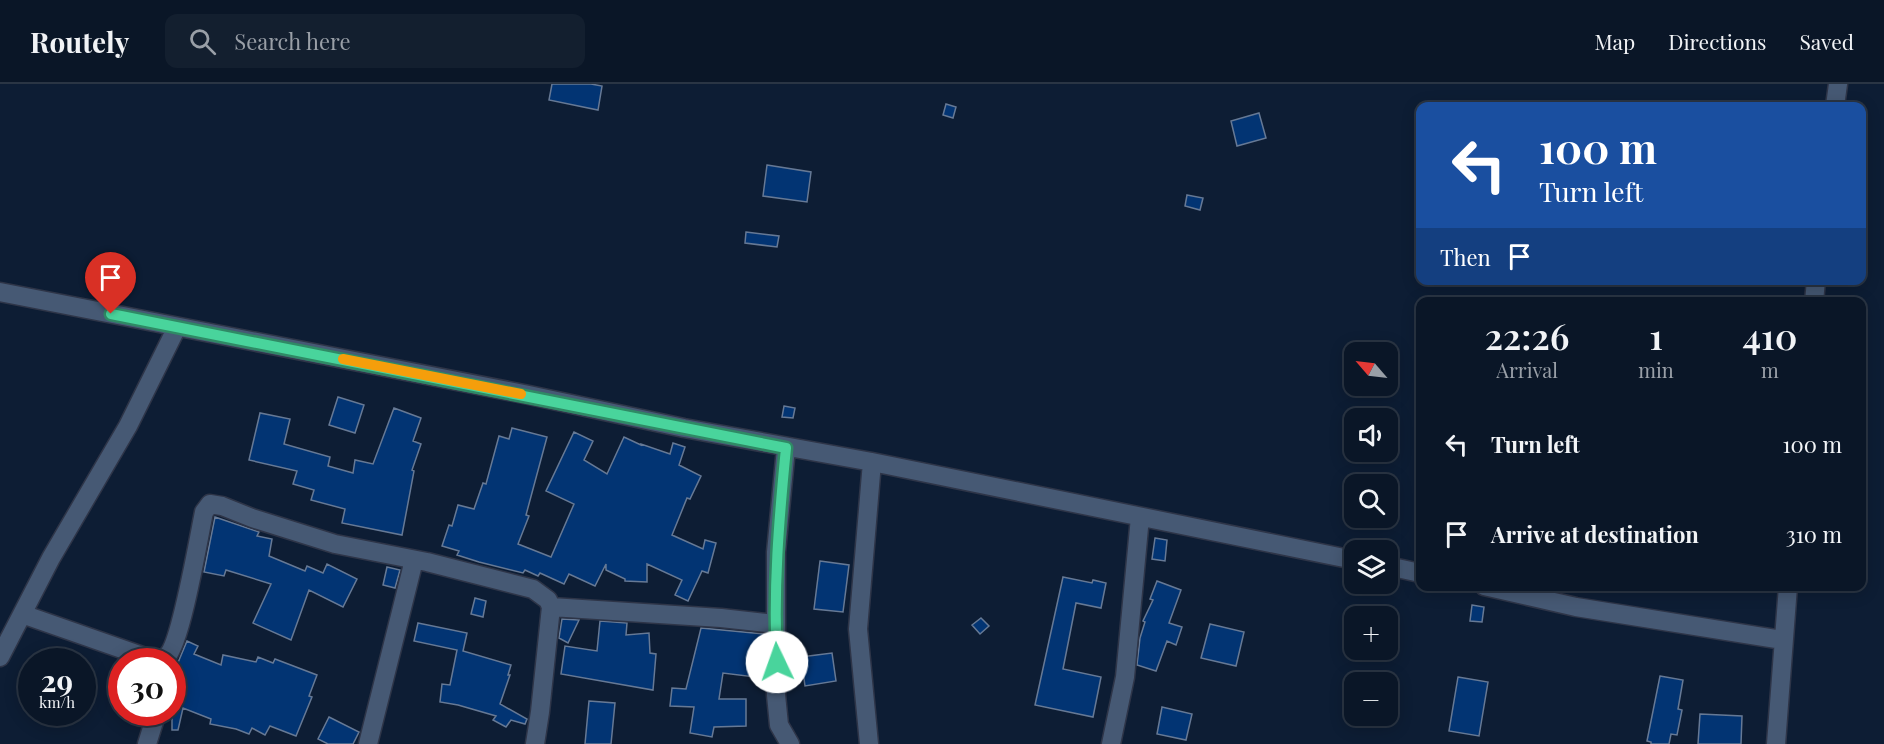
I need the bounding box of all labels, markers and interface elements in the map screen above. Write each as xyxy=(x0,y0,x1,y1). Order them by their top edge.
search box xyxy=(165,14,585,68)
text: Routely xyxy=(30,23,129,60)
icon: search xyxy=(186,25,219,58)
text: Search here xyxy=(234,26,351,56)
text: Map xyxy=(1594,27,1635,55)
text: Directions xyxy=(1668,27,1766,55)
text: Saved xyxy=(1799,27,1854,55)
text: 100 m xyxy=(1539,119,1657,175)
icon: left xyxy=(1440,126,1518,204)
text: Turn left xyxy=(1539,173,1643,209)
icon: arrive xyxy=(1503,240,1536,273)
text: Then xyxy=(1440,242,1491,272)
pin xyxy=(85,252,136,314)
icon: arrive xyxy=(94,261,127,294)
text: 22:26 xyxy=(1485,311,1570,359)
text: 1 xyxy=(1649,311,1663,359)
text: 410 xyxy=(1742,311,1797,359)
north arrow xyxy=(1344,342,1398,396)
map controls xyxy=(1344,342,1398,726)
text: Arrival xyxy=(1496,356,1558,383)
text: min xyxy=(1638,356,1674,383)
text: m xyxy=(1761,356,1779,383)
button: sound xyxy=(1344,408,1398,462)
icon: left xyxy=(1440,428,1473,461)
text: Turn left xyxy=(1491,429,1580,459)
text: 100 m xyxy=(1782,429,1842,459)
button: search xyxy=(1344,474,1398,528)
icon: arrive xyxy=(1440,518,1473,551)
text: Arrive at destination xyxy=(1491,519,1699,549)
text: 310 m xyxy=(1786,519,1842,549)
button: layers xyxy=(1344,540,1398,594)
button: + xyxy=(1344,606,1398,660)
position arrow xyxy=(745,630,809,694)
speed limit sign: 30 xyxy=(108,648,186,726)
text: 29 xyxy=(41,660,73,700)
button: − xyxy=(1344,672,1398,726)
text: km/h xyxy=(39,692,75,712)

